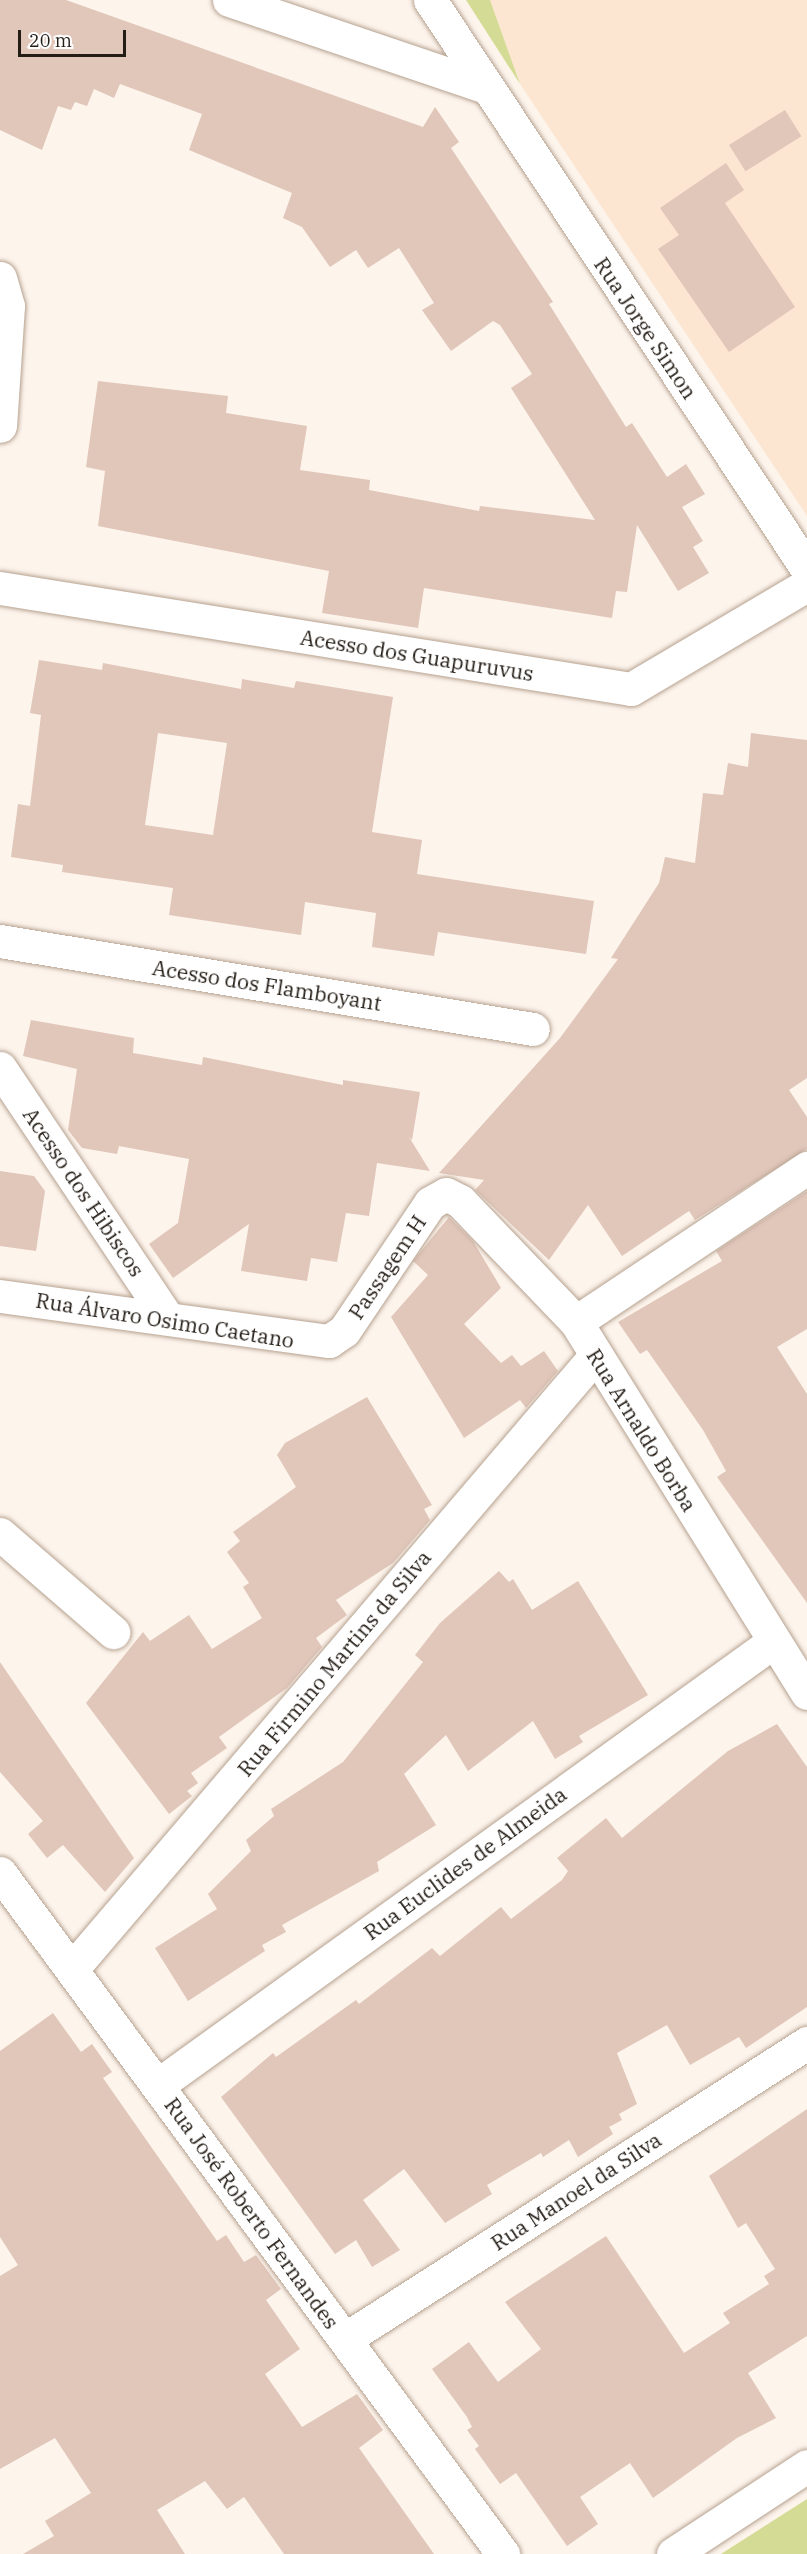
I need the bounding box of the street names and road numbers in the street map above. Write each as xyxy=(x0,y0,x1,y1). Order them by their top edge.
street label: Rua Jorge Simon xyxy=(589,252,703,404)
street label: Acesso dos Guapuruvus xyxy=(299,624,535,686)
street label: Acesso dos Flamboyant xyxy=(151,954,383,1016)
street label: Acesso dos Hibiscos xyxy=(18,1103,150,1281)
street label: Passagem H xyxy=(343,1210,431,1324)
street label: Rua Álvaro Osimo Caetano xyxy=(34,1287,296,1353)
street label: Rua Arnaldo Borba xyxy=(582,1344,702,1516)
street label: Rua Firmino Martins da Silva xyxy=(232,1545,436,1781)
street label: Rua Euclides de Almeida xyxy=(359,1781,571,1945)
street label: Rua José Roberto Fernandes xyxy=(160,2092,344,2334)
street label: Rua Manoel da Silva xyxy=(486,2127,666,2255)

